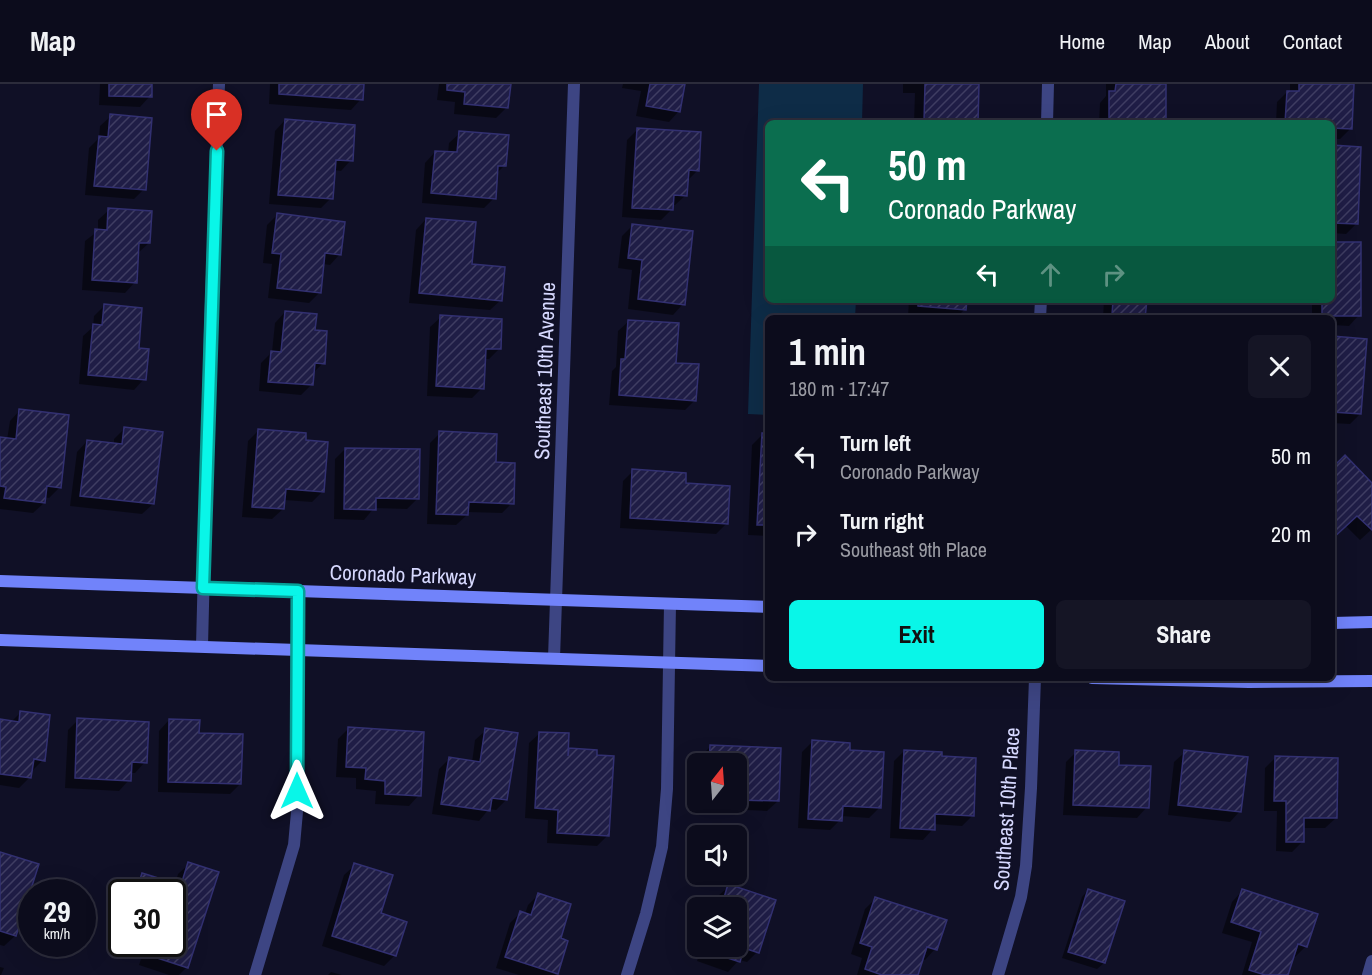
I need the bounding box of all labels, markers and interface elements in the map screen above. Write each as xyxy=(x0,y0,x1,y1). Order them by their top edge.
text: Map xyxy=(30,22,76,60)
text: Home xyxy=(1059,27,1105,56)
text: Map xyxy=(1138,27,1172,56)
text: About xyxy=(1205,27,1250,56)
text: Contact xyxy=(1283,27,1342,56)
pin xyxy=(191,89,242,151)
icon: arrive xyxy=(200,98,233,131)
text: 50 m xyxy=(888,137,967,193)
icon: left xyxy=(789,144,867,222)
text: Coronado Parkway xyxy=(888,191,1076,227)
icon: left xyxy=(971,258,1004,291)
icon: ahead xyxy=(1034,258,1067,291)
icon: right xyxy=(1097,258,1130,291)
street label: Southeast 10th Avenue xyxy=(527,282,562,460)
text: 1 min xyxy=(789,328,866,376)
button: close xyxy=(1248,335,1311,398)
text: 180 m · 17:47 xyxy=(789,375,889,402)
text: Turn left xyxy=(840,428,911,458)
icon: left xyxy=(789,440,822,473)
text: 50 m xyxy=(1271,441,1311,471)
text: Coronado Parkway xyxy=(840,458,979,485)
text: Turn right xyxy=(840,506,924,536)
icon: right xyxy=(789,518,822,551)
text: 20 m xyxy=(1271,519,1311,549)
text: Southeast 9th Place xyxy=(840,536,987,563)
street label: Coronado Parkway xyxy=(329,557,477,592)
button: Exit xyxy=(789,600,1044,669)
button: Share xyxy=(1056,600,1311,669)
street label: Southeast 10th Place xyxy=(986,726,1027,892)
north arrow xyxy=(687,753,747,813)
map controls xyxy=(687,753,747,957)
position arrow xyxy=(265,759,329,823)
button: sound xyxy=(687,825,747,885)
speed limit sign: 30 xyxy=(108,879,186,957)
text: 29 xyxy=(43,891,71,931)
button: layers xyxy=(687,897,747,957)
text: km/h xyxy=(44,923,70,944)

